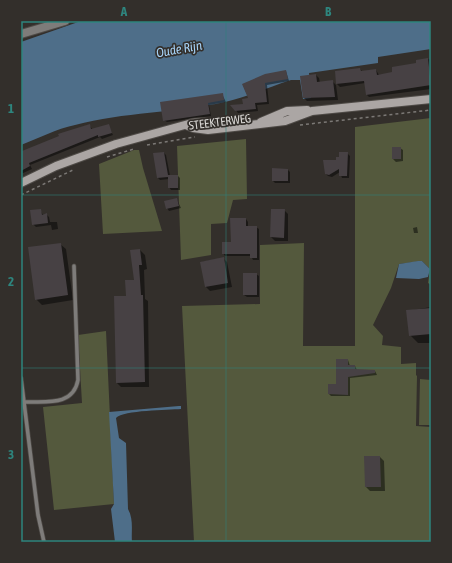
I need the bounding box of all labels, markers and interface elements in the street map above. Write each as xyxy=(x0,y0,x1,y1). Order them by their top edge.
text: A xyxy=(120,4,128,19)
text: B xyxy=(325,4,332,19)
water label: Oude Rijn xyxy=(155,37,204,60)
text: 1 xyxy=(8,101,14,116)
street label: STEEKTERWEG xyxy=(188,111,252,133)
text: 2 xyxy=(8,274,14,289)
text: 3 xyxy=(8,447,14,462)

